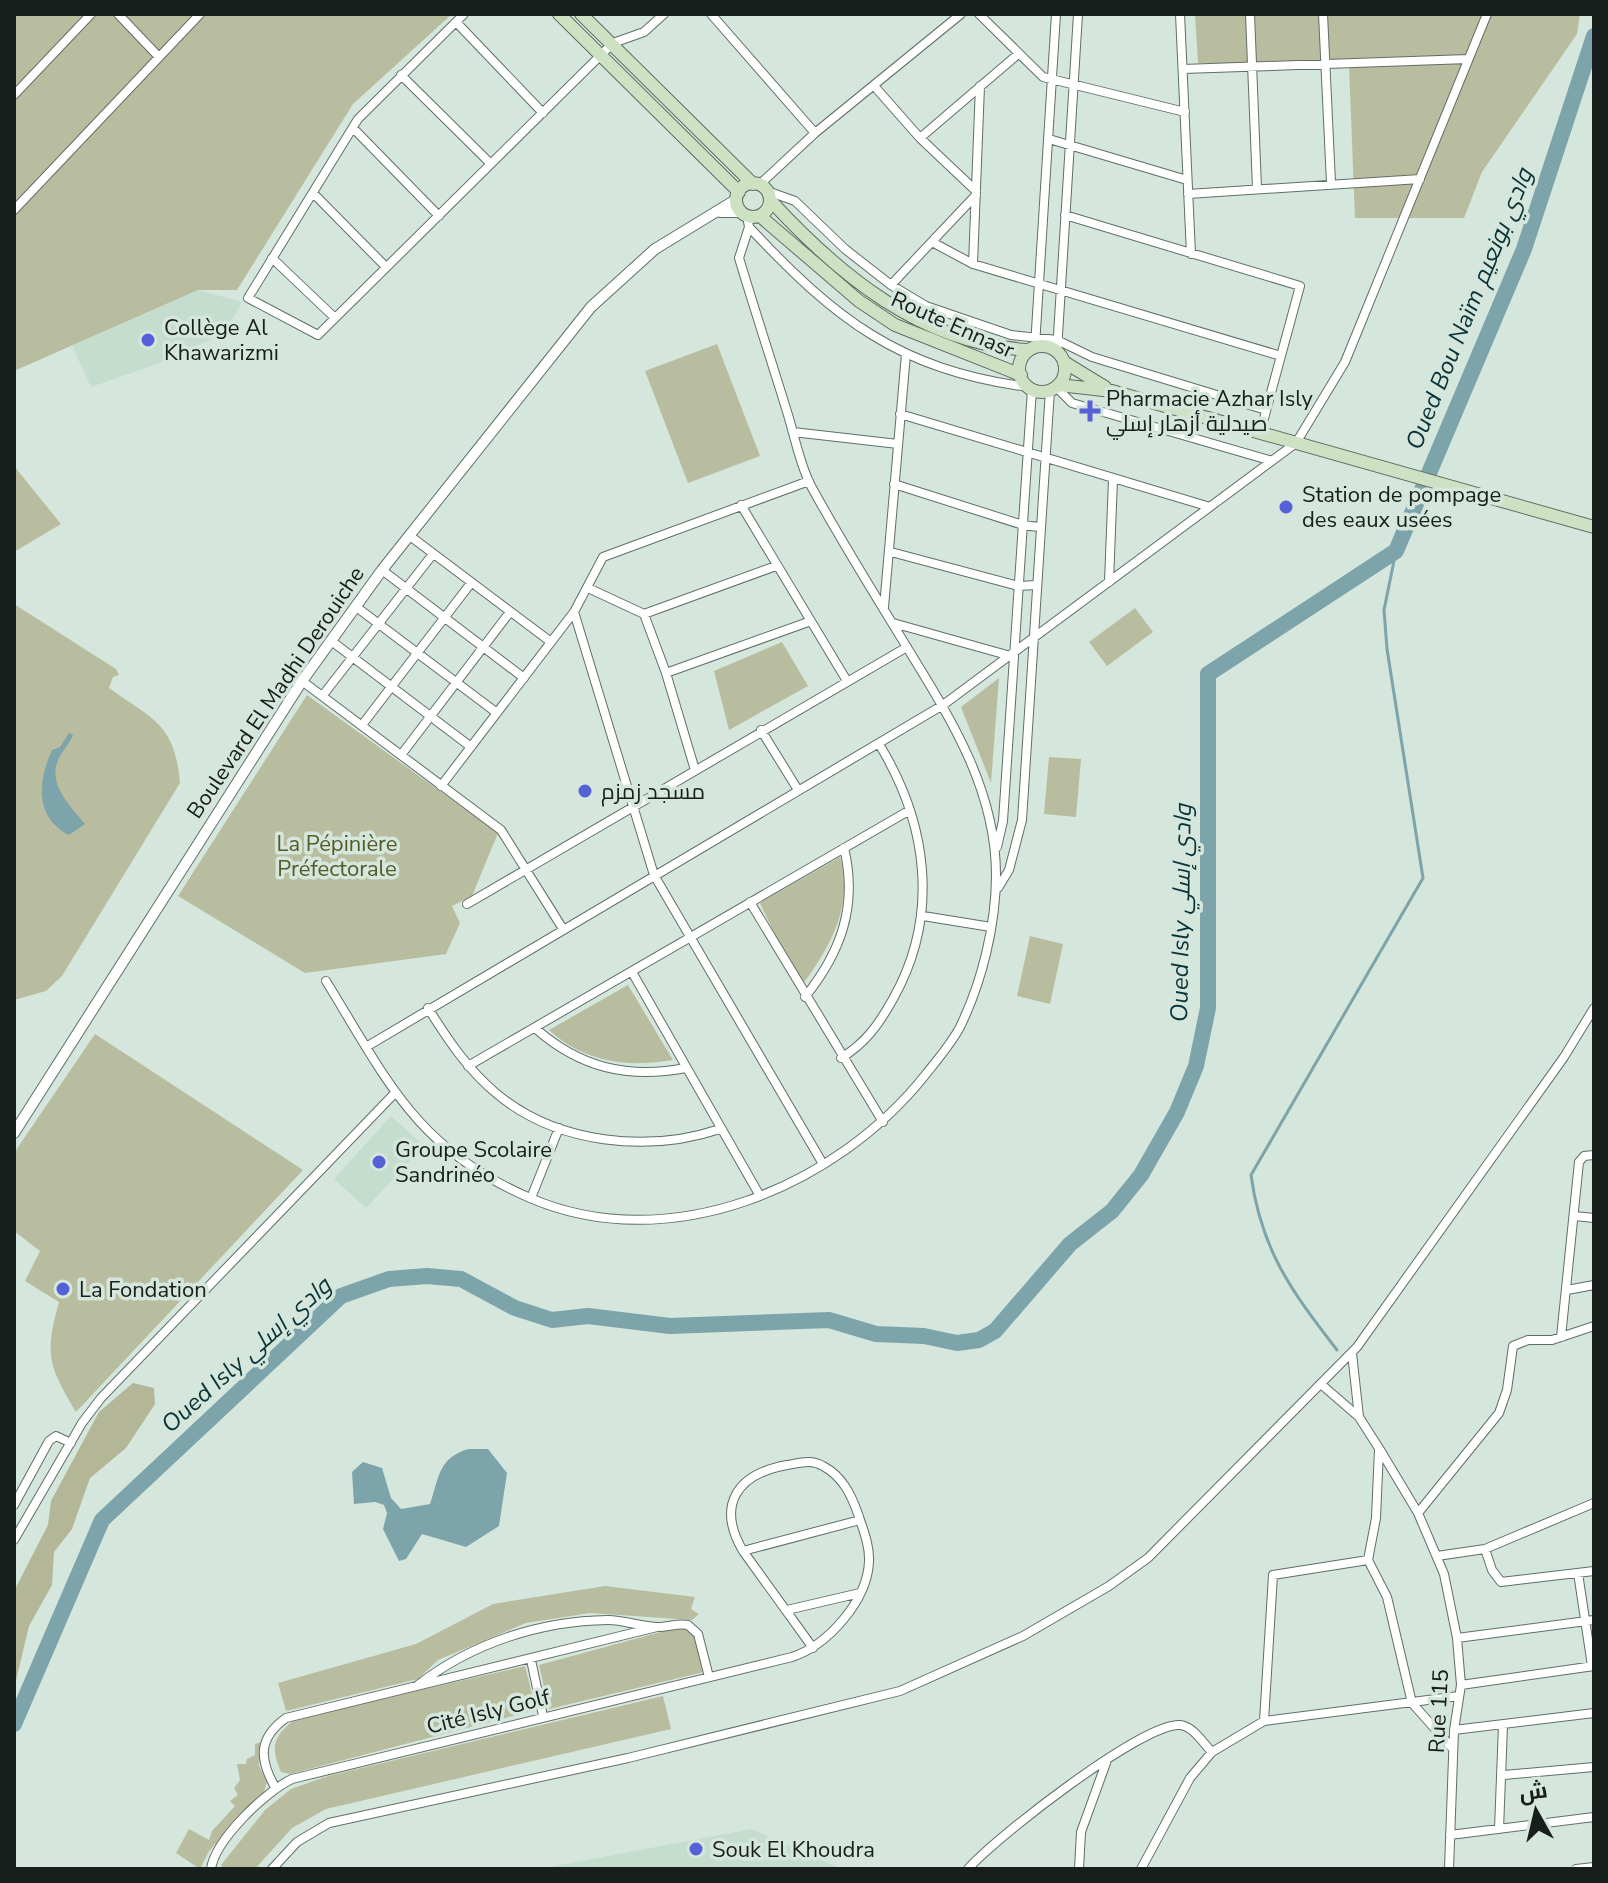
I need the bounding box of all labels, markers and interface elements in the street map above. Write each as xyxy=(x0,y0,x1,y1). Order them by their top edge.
water label: Oued Bou Naïm وادي بونعيم xyxy=(1398,162,1544,455)
street label: Route Ennasr xyxy=(886,284,1019,365)
place label: Collège Al Khawarizmi xyxy=(164,313,279,368)
marker: Collège Al Khawarizmi xyxy=(139,331,157,349)
place label: Pharmacie Azhar Isly صيدلية أزهار إسلي xyxy=(1106,384,1313,440)
marker: Pharmacie Azhar Isly صيدلية أزهار إسلي xyxy=(1081,402,1099,420)
place label: Station de pompage des eaux usées xyxy=(1302,480,1501,535)
marker: Station de pompage des eaux usées xyxy=(1277,498,1295,516)
street label: Boulevard El Madhi Derouiche xyxy=(180,561,372,824)
place label: مسجد زمزم xyxy=(601,777,705,807)
marker: مسجد زمزم xyxy=(576,782,594,800)
water label: Oued Isly وادي إسلي xyxy=(1163,802,1202,1022)
park label: La Pépinière Préfectorale xyxy=(276,829,398,884)
place label: Groupe Scolaire Sandrinéo xyxy=(395,1135,552,1190)
marker: Groupe Scolaire Sandrinéo xyxy=(370,1153,388,1171)
water label: Oued Isly وادي إسلي xyxy=(154,1269,341,1442)
place label: La Fondation xyxy=(79,1275,207,1305)
marker: La Fondation xyxy=(54,1280,72,1298)
street label: Rue 115 xyxy=(1422,1668,1456,1754)
street label: Cité Isly Golf xyxy=(423,1682,554,1742)
north arrow xyxy=(1496,1771,1576,1851)
text: ش xyxy=(1517,1775,1549,1809)
place label: Souk El Khoudra xyxy=(712,1835,875,1865)
marker: Souk El Khoudra xyxy=(687,1840,705,1858)

